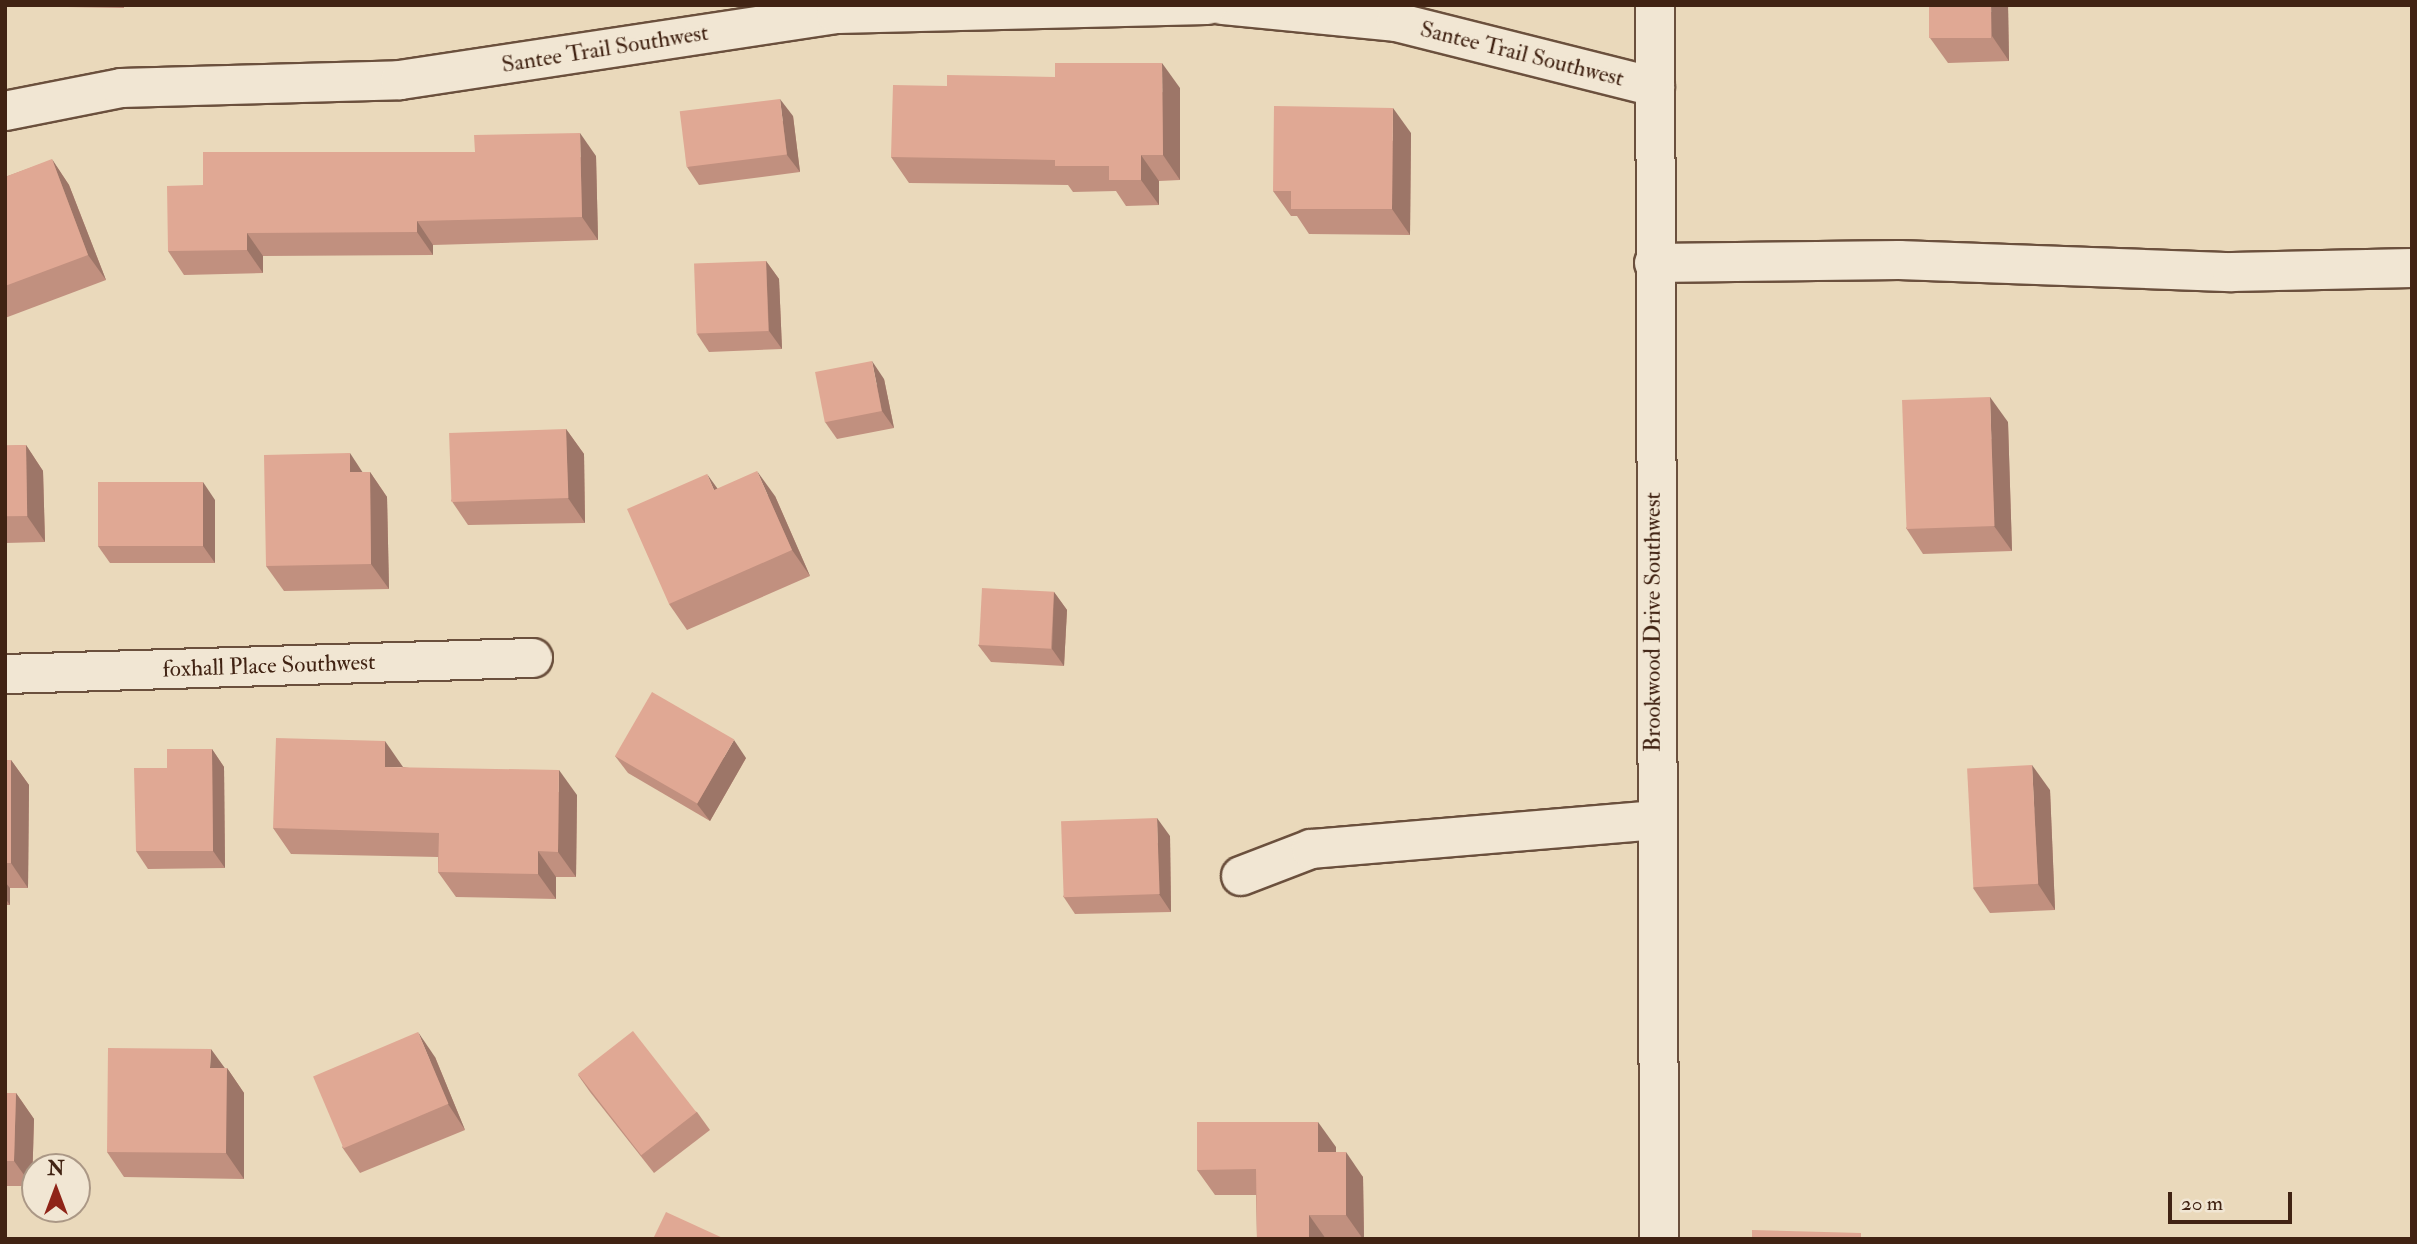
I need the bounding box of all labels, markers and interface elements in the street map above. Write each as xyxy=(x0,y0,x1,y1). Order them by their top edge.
street label: Santee Trail Southwest xyxy=(1417,15,1627,93)
street label: Santee Trail Southwest xyxy=(500,19,710,79)
street label: Brookwood Drive Southwest xyxy=(1639,492,1667,752)
street label: foxhall Place Southwest xyxy=(162,648,376,684)
north arrow xyxy=(21,1153,91,1223)
text: N xyxy=(47,1157,65,1181)
scale bar xyxy=(2172,1178,2296,1222)
text: 20 m xyxy=(2181,1190,2223,1217)

